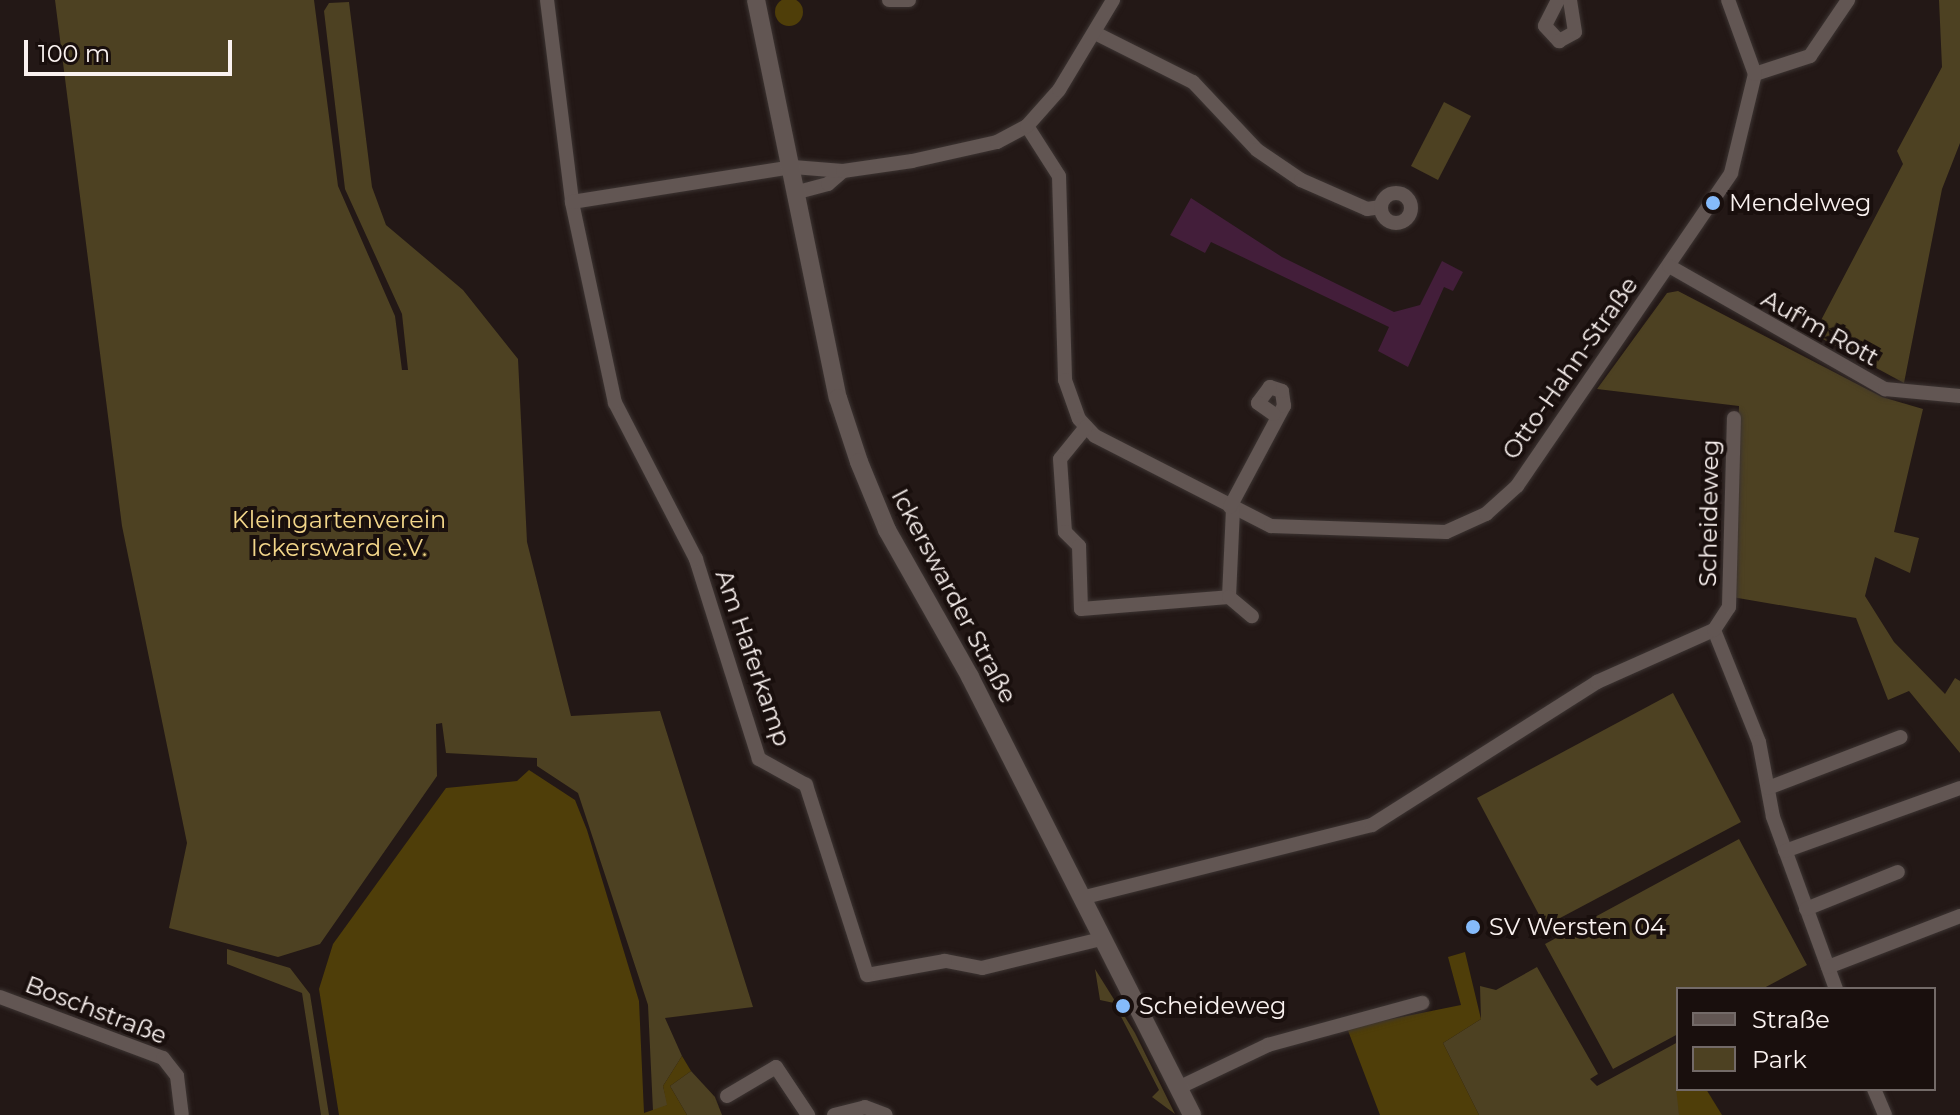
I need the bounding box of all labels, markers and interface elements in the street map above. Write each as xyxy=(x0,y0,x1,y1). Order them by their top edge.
scale bar xyxy=(28,24,236,74)
text: 100 m xyxy=(38,39,110,68)
place label: Mendelweg xyxy=(1729,189,1872,217)
marker: Mendelweg xyxy=(1704,194,1722,212)
street label: Otto-Hahn-Straße xyxy=(1496,271,1644,465)
street label: Auf'm Rott xyxy=(1756,284,1884,372)
street label: Scheideweg xyxy=(1693,439,1725,587)
street label: Ickerswarder Straße xyxy=(885,484,1023,708)
park label: Kleingartenverein Ickersward e.V. xyxy=(232,506,446,562)
street label: Am Haferkamp xyxy=(709,566,797,750)
place label: SV Wersten 04 xyxy=(1489,913,1666,941)
marker: SV Wersten 04 xyxy=(1464,918,1482,936)
street label: Boschstraße xyxy=(21,970,171,1050)
legend xyxy=(1676,987,1936,1091)
place label: Scheideweg xyxy=(1139,992,1286,1020)
marker: Scheideweg xyxy=(1114,997,1132,1015)
text: Straße xyxy=(1752,1005,1830,1034)
text: Park xyxy=(1752,1045,1807,1074)

